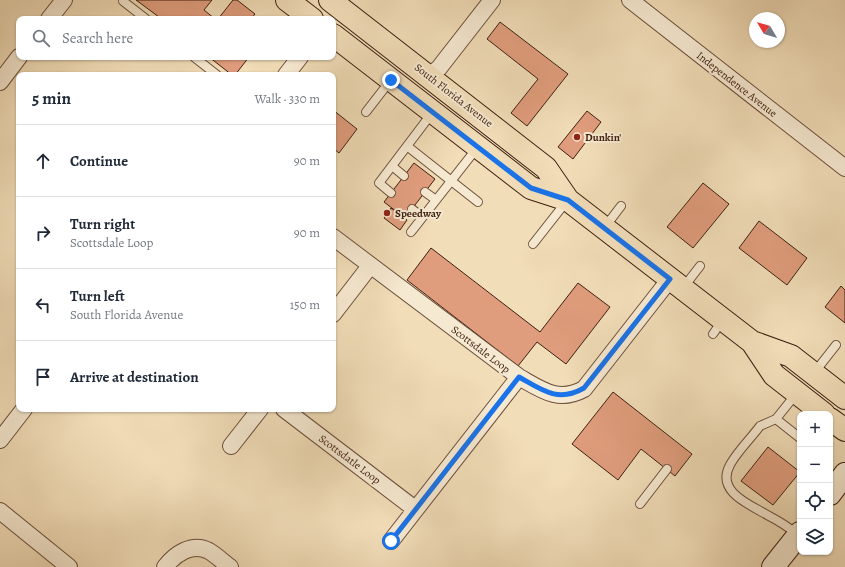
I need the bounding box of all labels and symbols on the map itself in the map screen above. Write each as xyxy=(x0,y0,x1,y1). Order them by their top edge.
north arrow xyxy=(749,12,785,48)
street label: Independence Avenue xyxy=(693,48,780,121)
street label: South Florida Avenue xyxy=(411,60,496,131)
route end xyxy=(382,71,400,89)
place label: Dunkin' xyxy=(585,130,621,145)
marker: Dunkin' xyxy=(572,132,582,142)
place label: Speedway xyxy=(395,206,442,221)
marker: Speedway xyxy=(382,208,392,218)
street label: Scottsdale Loop xyxy=(448,322,513,377)
street label: Scottsdatle Loop xyxy=(316,431,384,488)
route start xyxy=(382,532,400,550)

